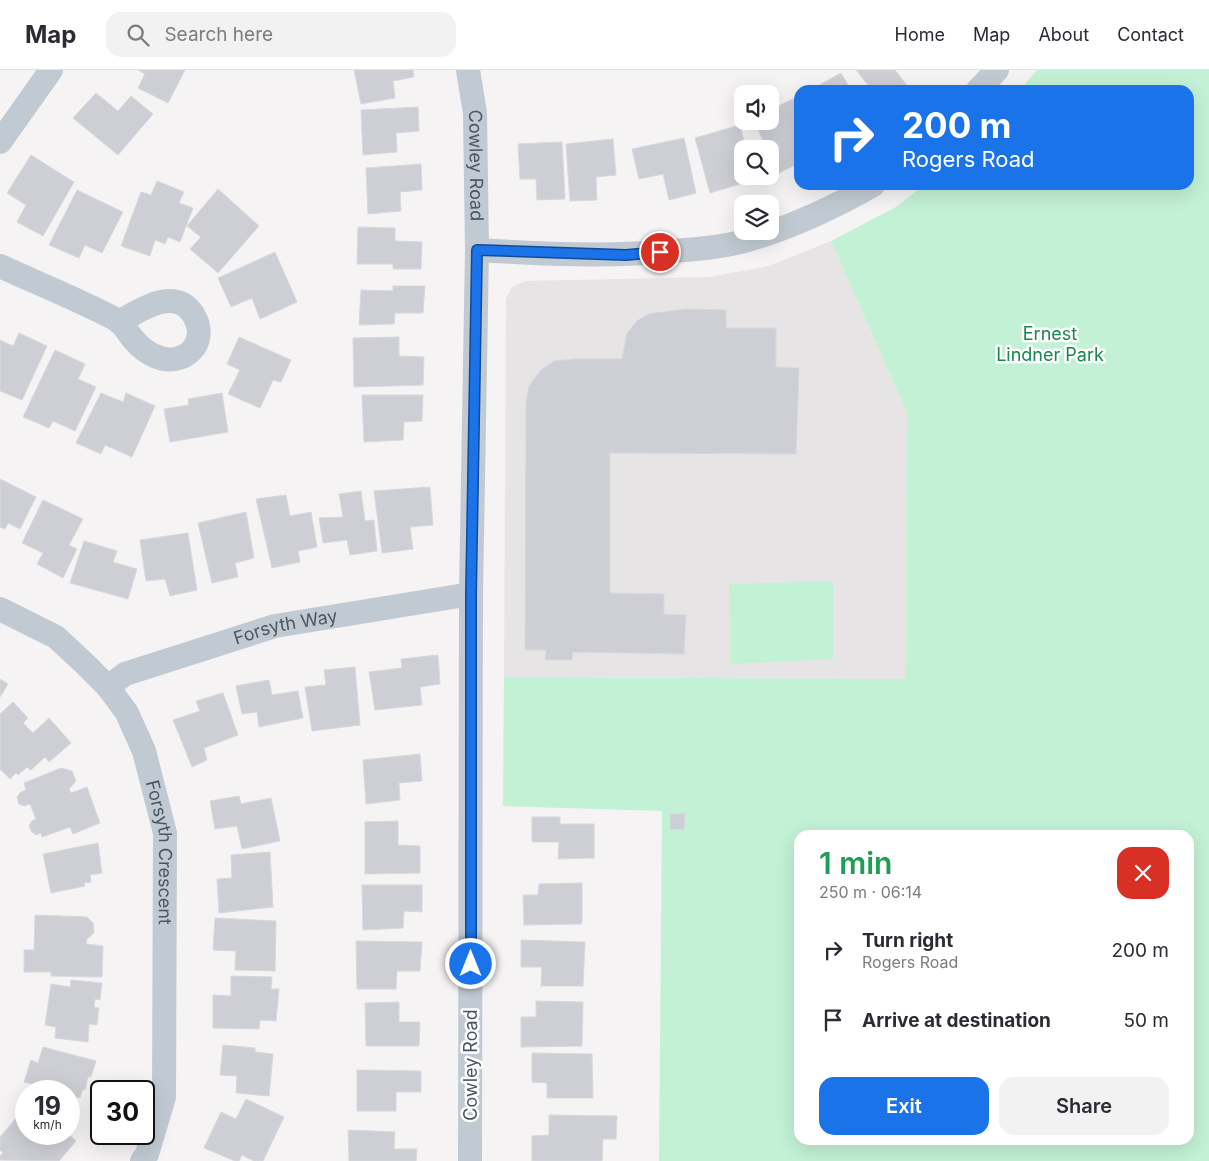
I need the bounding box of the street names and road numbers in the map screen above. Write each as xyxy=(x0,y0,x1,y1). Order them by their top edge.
street label: Cowley Road xyxy=(465,110,488,221)
street label: Forsyth Way xyxy=(231,605,339,649)
street label: Forsyth Crescent xyxy=(142,778,176,925)
street label: Cowley Road xyxy=(460,1009,481,1121)

